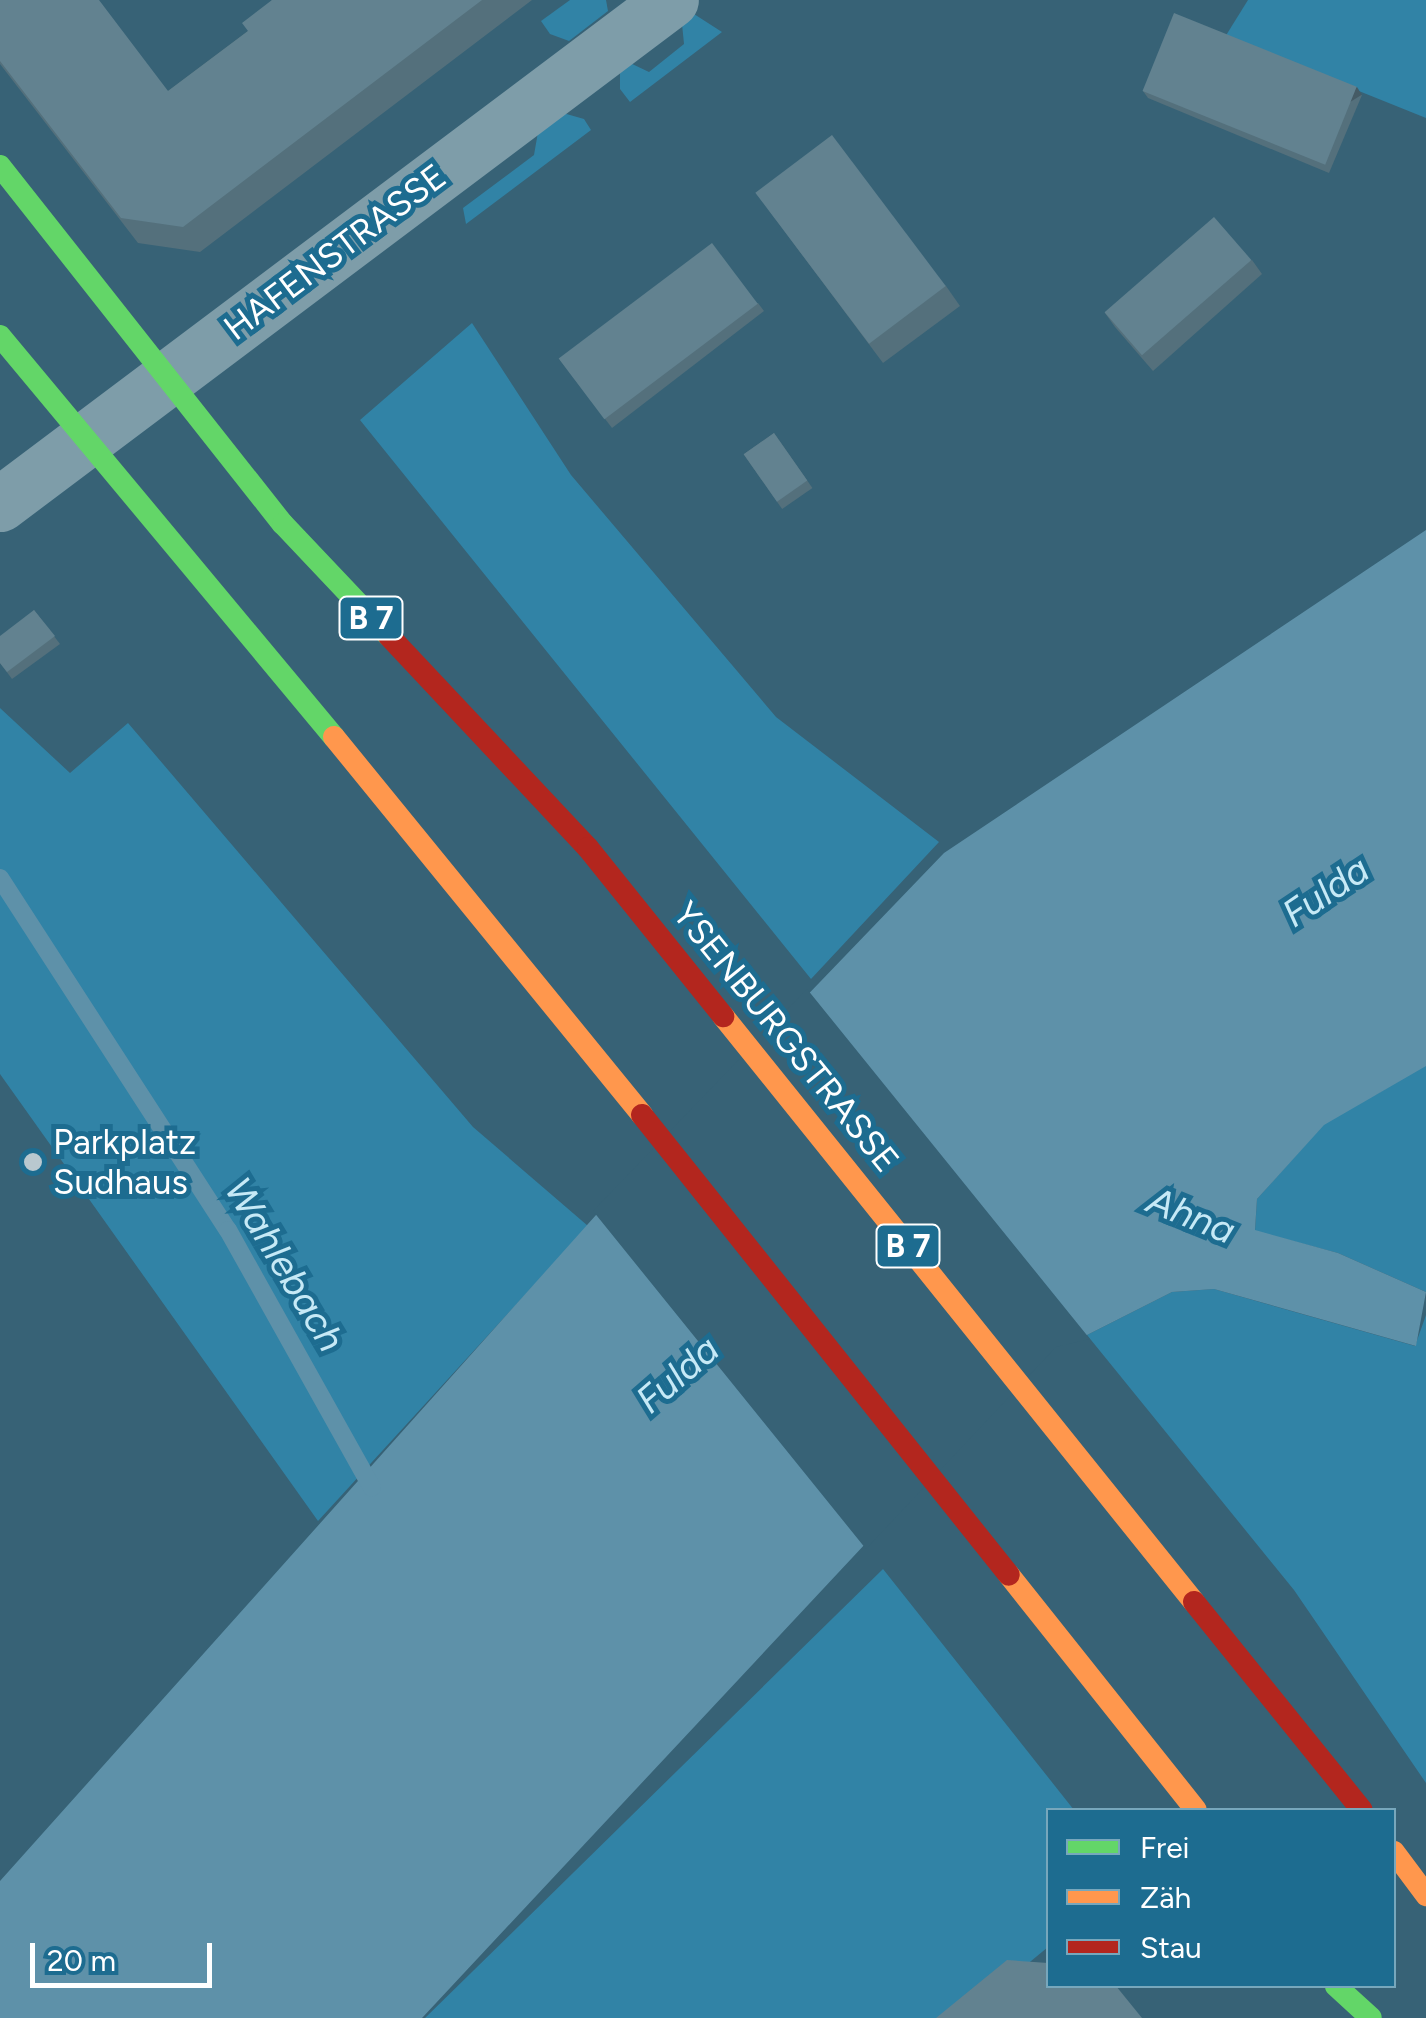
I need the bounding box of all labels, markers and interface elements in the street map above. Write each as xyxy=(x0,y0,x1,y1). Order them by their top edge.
street label: HAFENSTRASSE xyxy=(216,155,454,349)
road number: B 7 xyxy=(338,591,404,645)
water label: Fulda xyxy=(1274,847,1378,937)
street label: YSENBURGSTRASSE xyxy=(664,894,908,1180)
place label: Parkplatz Sudhaus xyxy=(53,1121,196,1203)
marker: Parkplatz Sudhaus xyxy=(22,1151,44,1173)
water label: Wahlebach xyxy=(214,1170,354,1360)
water label: Ahna xyxy=(1140,1178,1242,1254)
road number: B 7 xyxy=(876,1219,940,1273)
water label: Fulda xyxy=(627,1327,729,1423)
legend xyxy=(1046,1808,1396,1988)
text: Frei xyxy=(1140,1829,1189,1866)
text: Zäh xyxy=(1140,1879,1191,1916)
scale bar xyxy=(35,1923,218,1985)
text: Stau xyxy=(1140,1929,1202,1966)
text: 20 m xyxy=(47,1942,116,1979)

